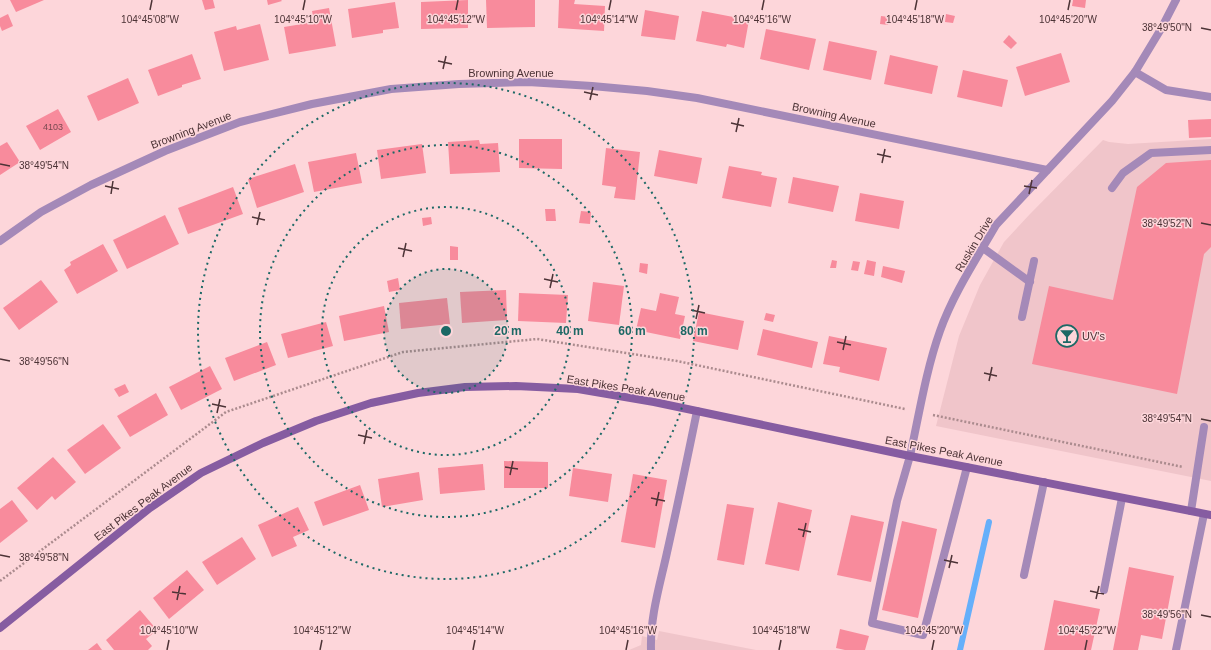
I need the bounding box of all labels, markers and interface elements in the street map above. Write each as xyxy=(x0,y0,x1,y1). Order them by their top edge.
text: 104°45'08"W xyxy=(121,14,179,25)
text: 104°45'10"W xyxy=(274,14,332,25)
text: 104°45'12"W xyxy=(427,14,485,25)
text: 104°45'14"W xyxy=(580,14,638,25)
text: 104°45'16"W xyxy=(733,14,791,25)
text: 104°45'18"W xyxy=(886,14,944,25)
text: 104°45'20"W xyxy=(1039,14,1097,25)
text: 38°49'50"N xyxy=(1142,22,1192,33)
street label: Browning Avenue xyxy=(468,67,554,79)
street label: Browning Avenue xyxy=(791,100,877,130)
street label: Browning Avenue xyxy=(149,109,233,151)
house number: 4103 xyxy=(43,122,63,132)
text: 38°49'54"N xyxy=(19,160,69,171)
street label: Ruskin Drive xyxy=(953,214,995,274)
text: 38°49'52"N xyxy=(1142,218,1192,229)
bar icon: UV's xyxy=(1054,323,1080,349)
centre of rings xyxy=(439,324,453,338)
text: 20 m xyxy=(494,324,522,338)
text: 40 m xyxy=(556,324,584,338)
text: 60 m xyxy=(618,324,646,338)
text: 80 m xyxy=(680,324,708,338)
place label: UV's xyxy=(1082,330,1105,342)
text: 38°49'56"N xyxy=(19,356,69,367)
street label: East Pikes Peak Avenue xyxy=(566,373,686,403)
text: 38°49'54"N xyxy=(1142,413,1192,424)
street label: East Pikes Peak Avenue xyxy=(884,434,1004,468)
street label: East Pikes Peak Avenue xyxy=(92,461,194,543)
text: 38°49'58"N xyxy=(19,552,69,563)
text: 38°49'56"N xyxy=(1142,609,1192,620)
text: 104°45'10"W xyxy=(140,625,198,636)
text: 104°45'12"W xyxy=(293,625,351,636)
text: 104°45'14"W xyxy=(446,625,504,636)
text: 104°45'16"W xyxy=(599,625,657,636)
text: 104°45'18"W xyxy=(752,625,810,636)
text: 104°45'20"W xyxy=(905,625,963,636)
text: 104°45'22"W xyxy=(1058,625,1116,636)

